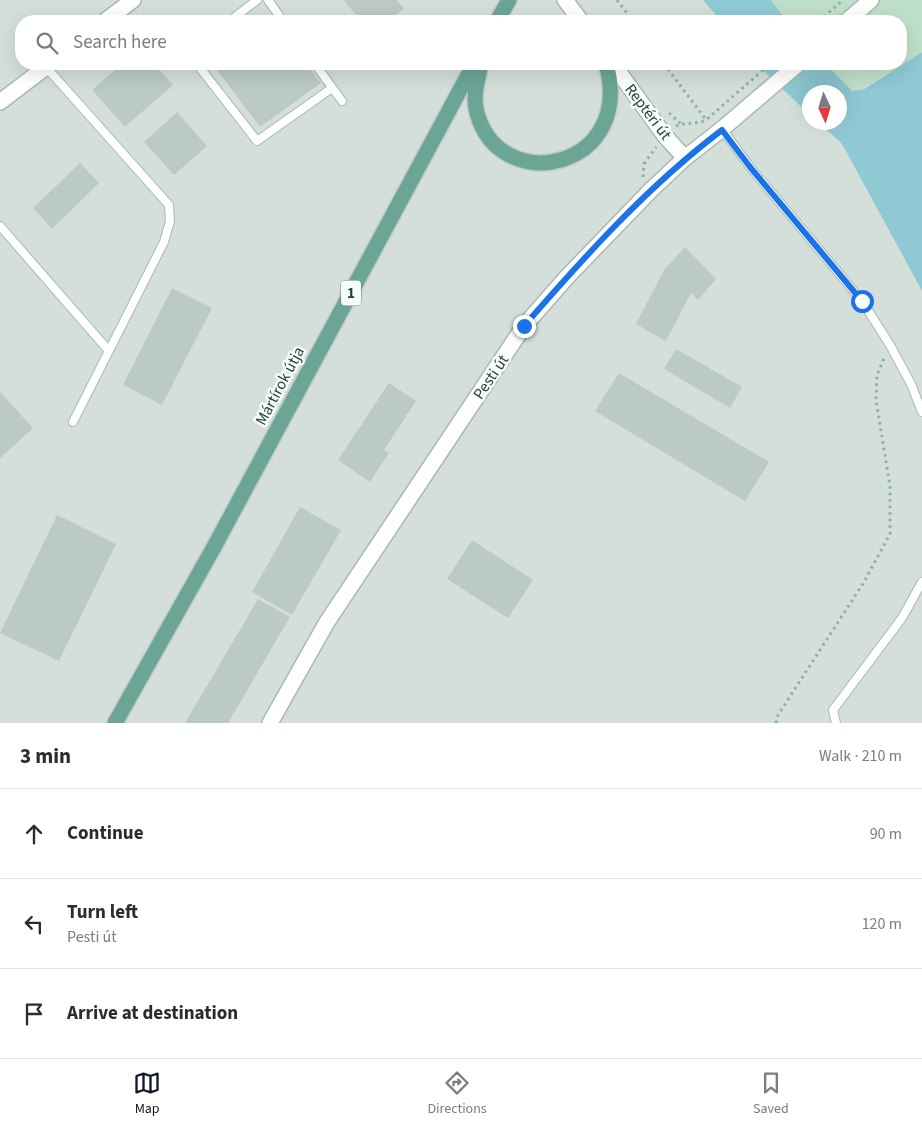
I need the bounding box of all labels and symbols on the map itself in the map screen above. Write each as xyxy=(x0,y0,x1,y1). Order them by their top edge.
street label: Reptéri út xyxy=(620,79,677,145)
north arrow xyxy=(802,85,847,130)
road number: 1 xyxy=(341,280,361,306)
route start xyxy=(851,290,874,313)
route end xyxy=(513,315,536,338)
street label: Mártírok útja xyxy=(250,343,310,429)
street label: Pesti út xyxy=(468,350,514,404)

